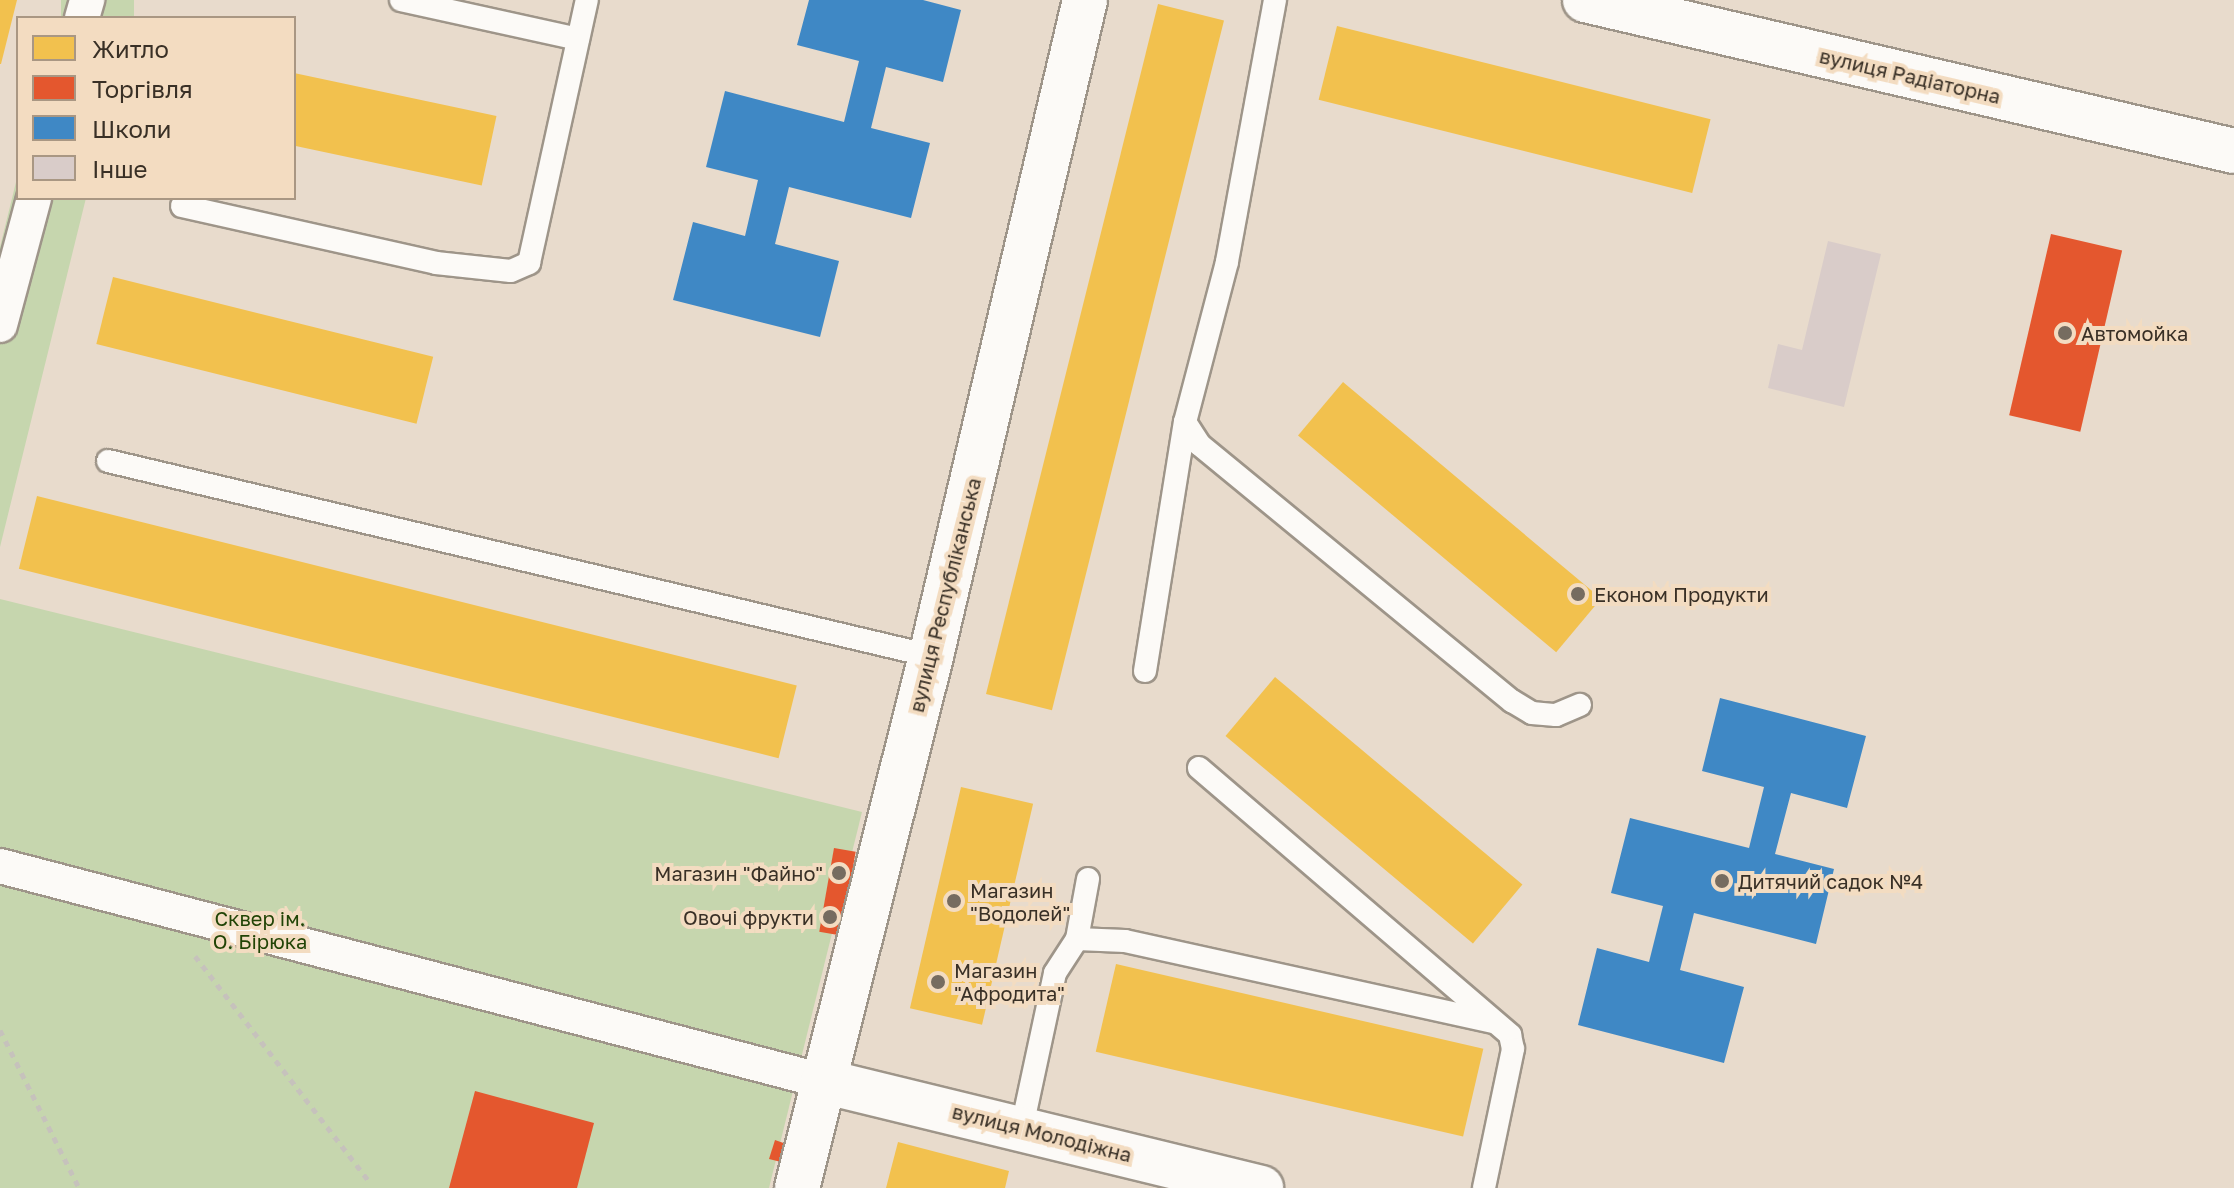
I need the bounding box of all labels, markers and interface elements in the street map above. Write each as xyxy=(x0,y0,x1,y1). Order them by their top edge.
legend xyxy=(16,16,296,200)
text: Житло xyxy=(92,34,169,63)
street label: вулиця Радіаторна xyxy=(1817,44,2003,108)
text: Торгівля xyxy=(92,74,193,103)
text: Школи xyxy=(92,114,171,143)
text: Інше xyxy=(92,154,148,183)
place label: Автомойка xyxy=(2081,321,2188,345)
marker: Автомойка xyxy=(2056,324,2074,342)
street label: вулиця Республіканська xyxy=(904,475,986,715)
place label: Економ Продукти xyxy=(1594,582,1769,606)
marker: Економ Продукти xyxy=(1569,585,1587,603)
place label: Магазин "Файно" xyxy=(654,861,823,885)
marker: Магазин "Файно" xyxy=(830,864,848,882)
place label: Дитячий садок №4 xyxy=(1738,869,1923,893)
marker: Дитячий садок №4 xyxy=(1713,872,1731,890)
place label: Магазин "Водолей" xyxy=(970,878,1070,925)
marker: Магазин "Водолей" xyxy=(945,892,963,910)
place label: Овочі фрукти xyxy=(683,905,814,929)
park label: Сквер ім. О. Бірюка xyxy=(213,906,307,953)
marker: Овочі фрукти xyxy=(821,908,839,926)
place label: Магазин "Афродита" xyxy=(954,958,1065,1005)
marker: Магазин "Афродита" xyxy=(929,973,947,991)
street label: вулиця Молодіжна xyxy=(950,1099,1134,1167)

